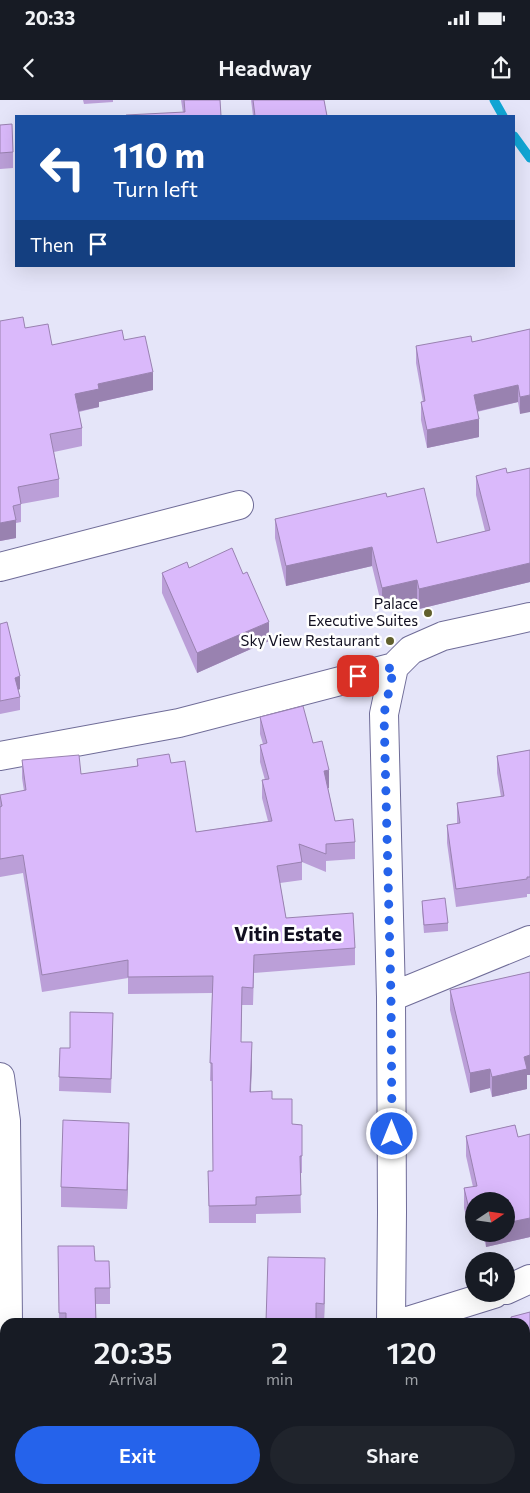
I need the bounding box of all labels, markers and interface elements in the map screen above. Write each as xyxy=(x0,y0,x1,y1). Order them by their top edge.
text: 20:33 xyxy=(25,6,75,29)
icon: back xyxy=(15,54,43,82)
text: Headway xyxy=(218,54,312,81)
icon: share xyxy=(487,54,515,82)
text: 110 m xyxy=(113,132,205,175)
icon: left xyxy=(30,135,95,200)
text: Turn left xyxy=(113,175,198,202)
icon: arrive xyxy=(84,230,112,258)
text: Then xyxy=(30,233,74,256)
place label: Palace Executive Suites xyxy=(308,594,418,629)
marker: Palace Executive Suites xyxy=(422,607,434,619)
place label: Sky View Restaurant xyxy=(241,631,380,649)
marker: Sky View Restaurant xyxy=(384,635,396,647)
pin xyxy=(337,655,379,697)
icon: arrive xyxy=(344,662,372,690)
district label: Vitin Estate xyxy=(234,921,342,945)
position arrow xyxy=(365,1107,417,1159)
north arrow xyxy=(465,1192,515,1242)
map controls xyxy=(465,1192,515,1302)
button: sound xyxy=(465,1252,515,1302)
text: 20:35 xyxy=(93,1333,172,1370)
text: 2 xyxy=(271,1333,288,1370)
text: 120 xyxy=(387,1333,437,1370)
text: Arrival xyxy=(109,1369,157,1388)
text: min xyxy=(266,1369,293,1388)
text: m xyxy=(405,1369,419,1388)
button: Exit xyxy=(15,1426,260,1484)
button: Share xyxy=(270,1426,515,1484)

